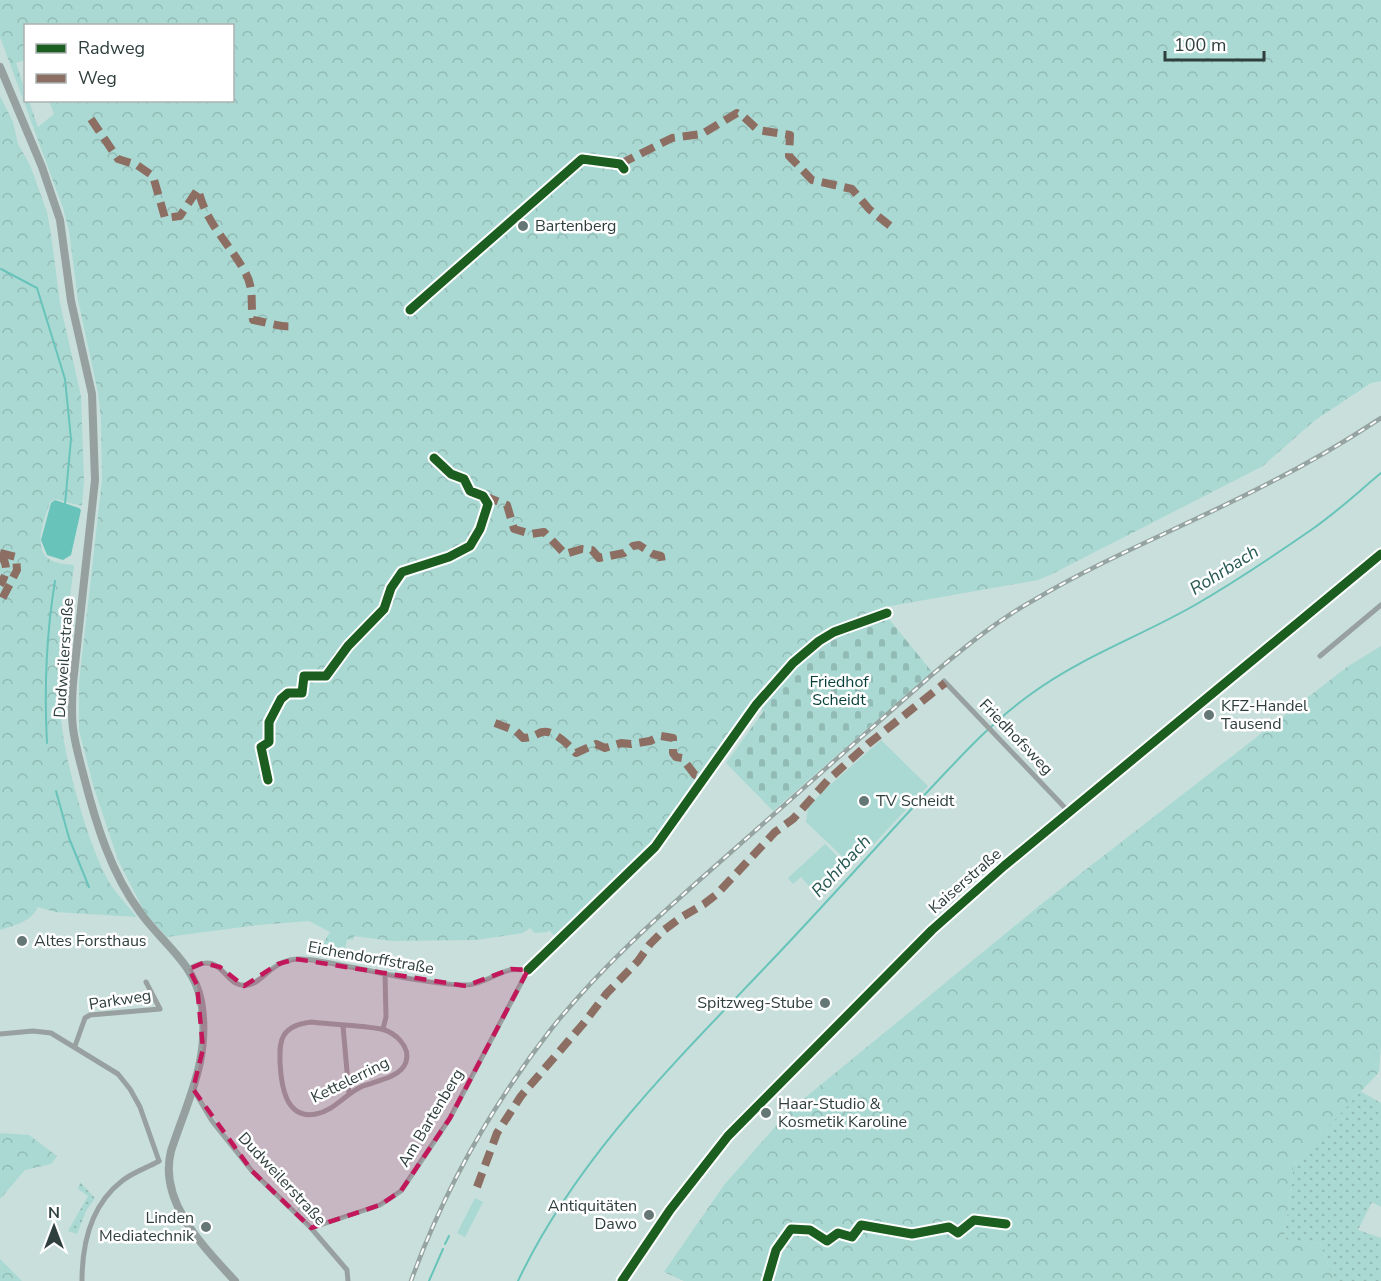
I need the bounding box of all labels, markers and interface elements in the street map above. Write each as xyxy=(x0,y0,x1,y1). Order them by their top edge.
legend xyxy=(24,24,234,102)
scale bar xyxy=(1165,24,1264,62)
text: 100 m xyxy=(1174,33,1226,57)
text: Radweg xyxy=(78,36,145,60)
text: Weg xyxy=(78,66,117,90)
place label: Bartenberg xyxy=(535,215,616,237)
marker: Bartenberg xyxy=(516,219,530,233)
water label: Rohrbach xyxy=(1185,539,1263,601)
street label: Dudweilerstraße xyxy=(49,597,79,719)
park label: Friedhof Scheidt xyxy=(809,671,869,711)
street label: Friedhofsweg xyxy=(974,694,1058,780)
place label: KFZ-Handel Tausend xyxy=(1221,695,1308,735)
marker: KFZ-Handel Tausend xyxy=(1202,708,1216,722)
place label: TV Scheidt xyxy=(876,790,955,812)
marker: TV Scheidt xyxy=(857,794,871,808)
water label: Rohrbach xyxy=(806,830,876,902)
street label: Kaiserstraße xyxy=(924,843,1006,919)
place label: Altes Forsthaus xyxy=(34,930,147,952)
marker: Altes Forsthaus xyxy=(15,934,29,948)
street label: Eichendorffstraße xyxy=(306,936,436,980)
street label: Parkweg xyxy=(87,984,153,1016)
place label: Spitzweg-Stube xyxy=(697,992,813,1014)
marker: Spitzweg-Stube xyxy=(818,996,832,1010)
street label: Kettelerring xyxy=(307,1052,393,1108)
street label: Am Bartenberg xyxy=(393,1065,469,1171)
place label: Haar-Studio & Kosmetik Karoline xyxy=(778,1093,907,1133)
marker: Haar-Studio & Kosmetik Karoline xyxy=(759,1106,773,1120)
street label: Dudweilerstraße xyxy=(233,1128,331,1230)
place label: Antiquitäten Dawo xyxy=(548,1195,637,1235)
north arrow xyxy=(24,1197,84,1257)
text: N xyxy=(48,1202,60,1224)
place label: Linden Mediatechnik xyxy=(99,1207,195,1247)
marker: Antiquitäten Dawo xyxy=(642,1208,656,1222)
marker: Linden Mediatechnik xyxy=(199,1220,213,1234)

